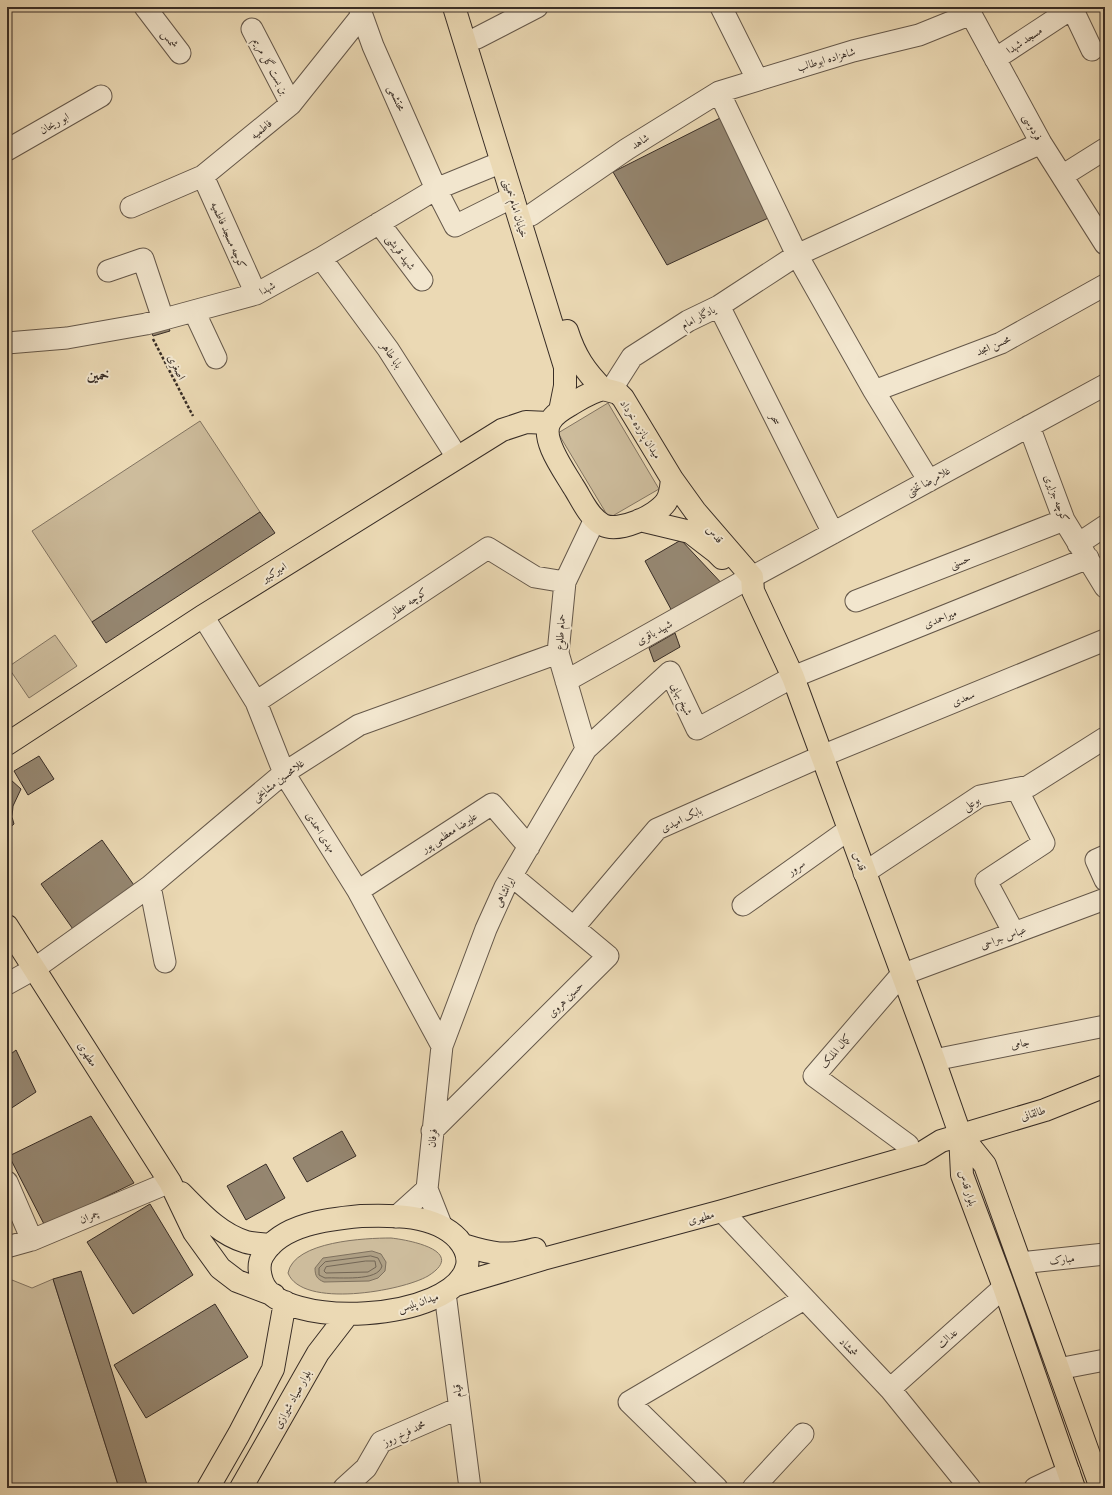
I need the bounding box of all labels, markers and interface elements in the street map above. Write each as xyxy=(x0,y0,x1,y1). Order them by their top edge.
street label: مسجد شهدا xyxy=(1004,24,1045,58)
street label: شمس xyxy=(158,28,181,52)
street label: بن بست گل مریم xyxy=(247,35,292,98)
street label: شاهزاده ابوطالب xyxy=(796,45,857,75)
street label: محتشمی xyxy=(383,83,408,114)
street label: ابو ریحان xyxy=(37,110,72,138)
street label: فردوسی xyxy=(1019,112,1045,143)
street label: فاطمیه xyxy=(248,117,275,143)
street label: شاهد xyxy=(629,131,652,153)
street label: خیابان امام خمینی xyxy=(498,177,531,240)
street label: کوچه مسجد فاطمیه xyxy=(207,200,249,271)
street label: شهید قریشی xyxy=(382,232,418,273)
street label: شهدا xyxy=(257,279,278,299)
street label: یادگار امام xyxy=(678,302,720,334)
street label: محسن امجد xyxy=(974,332,1014,361)
street label: بابا طاهر xyxy=(377,339,405,372)
street label: اصغری xyxy=(164,353,188,382)
district label: خمین xyxy=(87,366,109,385)
street label: میدان پانزده خرداد xyxy=(616,397,664,462)
street label: سحر xyxy=(766,410,784,428)
street label: غلامرضا تختی xyxy=(904,464,954,501)
street label: کوچه جزایری xyxy=(1040,473,1072,524)
street label: قدس xyxy=(703,523,726,547)
street label: حسنی xyxy=(948,552,973,573)
street label: امیرکبیر xyxy=(258,560,290,586)
street label: کوچه عطار xyxy=(386,585,430,621)
street label: میراحمدی xyxy=(922,606,959,632)
street label: حمام طلوع xyxy=(553,613,571,651)
street label: شهید باقری xyxy=(634,617,675,648)
street label: شیخ بهایی xyxy=(664,681,695,719)
street label: سعدی xyxy=(950,688,977,710)
street label: غلامحسین مشایخی xyxy=(250,757,308,806)
street label: بوعلی xyxy=(960,793,983,815)
street label: بابک امیدی xyxy=(658,804,705,836)
street label: مهدی احمدی xyxy=(302,809,338,856)
street label: علیرضا معظمی پور xyxy=(418,810,481,857)
street label: قدس xyxy=(849,850,869,873)
street label: سرور xyxy=(784,857,808,879)
street label: ایرانشاهی xyxy=(491,875,518,910)
street label: عباس جراحی xyxy=(978,923,1028,953)
street label: حسین هروی xyxy=(545,979,587,1021)
street label: کمال الملک xyxy=(817,1032,854,1072)
street label: جامی xyxy=(1010,1035,1031,1053)
street label: مطهری xyxy=(74,1039,100,1070)
street label: طالقانی xyxy=(1019,1104,1048,1124)
street label: فرفان xyxy=(425,1128,441,1148)
street label: بلوار قدس xyxy=(955,1169,979,1208)
street label: چمران xyxy=(77,1206,102,1227)
street label: مطهری xyxy=(686,1208,716,1228)
street label: مبارک xyxy=(1049,1252,1076,1268)
street label: میدان پلیس xyxy=(396,1290,440,1316)
street label: عدالت xyxy=(934,1326,961,1352)
street label: شمشاد xyxy=(836,1335,861,1360)
street label: بلوار صیاد شیرازی xyxy=(271,1368,315,1431)
street label: قیام xyxy=(450,1383,468,1398)
street label: محمد فرخ روز xyxy=(380,1418,430,1453)

